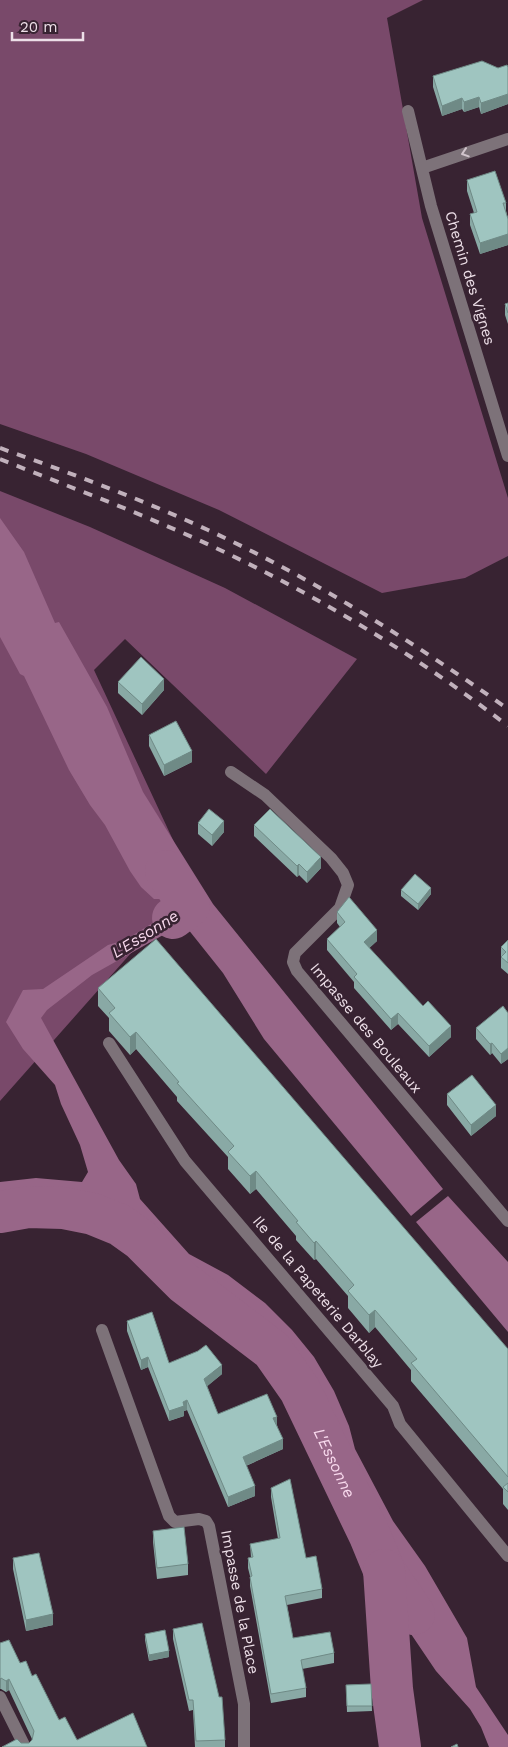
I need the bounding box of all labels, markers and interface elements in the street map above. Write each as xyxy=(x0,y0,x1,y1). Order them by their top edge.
scale bar xyxy=(12,10,84,42)
text: 20 m xyxy=(20,18,58,36)
one-way arrow xyxy=(461,148,469,158)
street label: Chemin des Vignes xyxy=(441,209,499,347)
water label: L'Essonne xyxy=(108,906,182,962)
street label: Impasse des Bouleaux xyxy=(306,959,426,1097)
street label: Ile de la Papeterie Darblay xyxy=(249,1212,387,1372)
water label: L'Essonne xyxy=(310,1425,360,1501)
street label: Impasse de la Place xyxy=(217,1528,263,1676)

